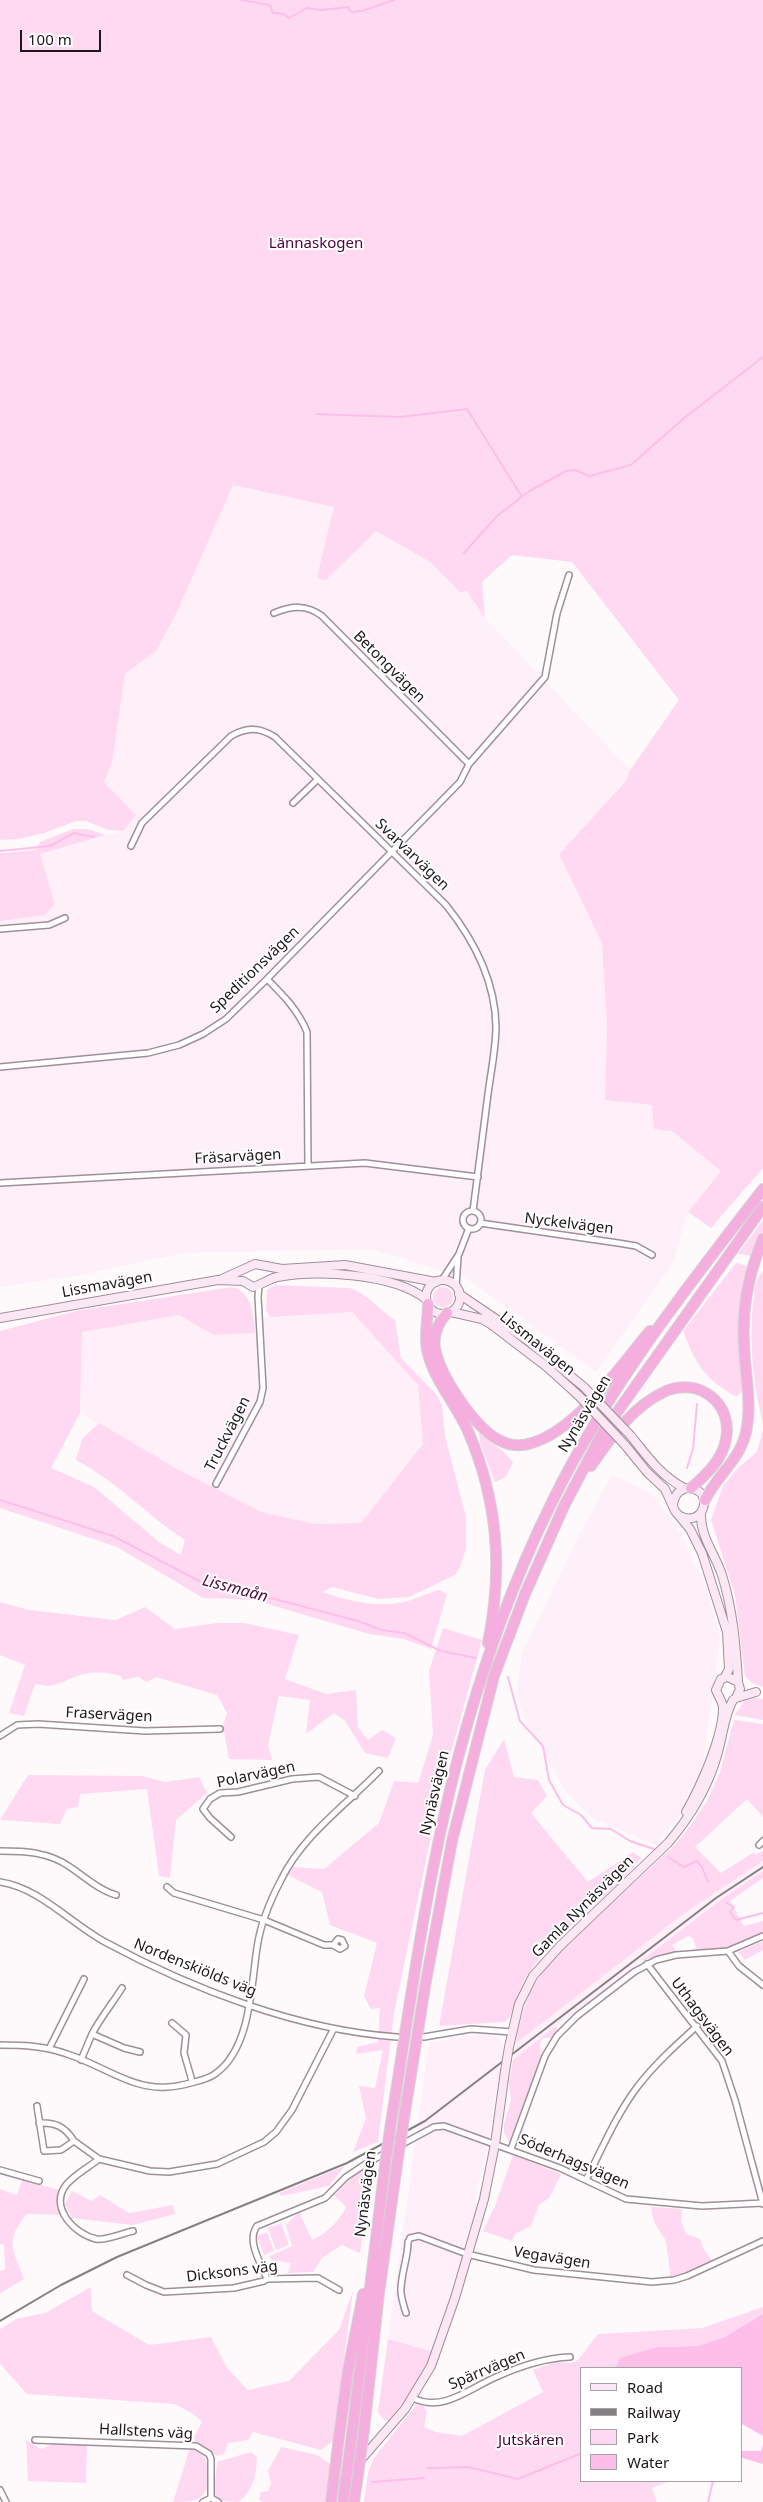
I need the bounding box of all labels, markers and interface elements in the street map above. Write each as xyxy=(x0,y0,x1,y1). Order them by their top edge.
scale bar xyxy=(22,20,104,52)
text: 100 m xyxy=(28,29,72,49)
park label: Lännaskogen xyxy=(269,235,363,253)
street label: Betongvägen xyxy=(349,627,429,707)
street label: Svarvarvägen xyxy=(371,815,453,895)
street label: Speditionsvägen xyxy=(207,923,303,1017)
street label: Fräsarvägen xyxy=(194,1146,282,1168)
street label: Nyckelvägen xyxy=(523,1210,615,1238)
street label: Lissmavägen xyxy=(60,1268,154,1302)
street label: Lissmavägen xyxy=(496,1308,578,1380)
street label: Nynäsvägen xyxy=(555,1372,615,1456)
street label: Truckvägen xyxy=(202,1394,254,1474)
water label: Lissmaån xyxy=(200,1571,270,1607)
street label: Fraservägen xyxy=(65,1704,153,1726)
street label: Nynäsvägen xyxy=(416,1749,454,1837)
street label: Polarvägen xyxy=(215,1758,297,1792)
street label: Gamla Nynäsvägen xyxy=(528,1852,638,1962)
street label: Nordenskiölds väg xyxy=(131,1935,259,2001)
street label: Uthagsvägen xyxy=(667,1974,737,2060)
street label: Söderhagsvägen xyxy=(516,2131,632,2193)
street label: Nynäsvägen xyxy=(352,2150,380,2238)
street label: Vegavägen xyxy=(512,2243,592,2273)
street label: Dicksons väg xyxy=(185,2257,279,2287)
street label: Spärrvägen xyxy=(446,2346,528,2394)
legend xyxy=(580,2367,743,2482)
text: Road xyxy=(627,2377,663,2397)
text: Railway xyxy=(627,2402,680,2422)
street label: Hallstens väg xyxy=(99,2421,193,2443)
text: Park xyxy=(627,2427,659,2447)
park label: Jutskären xyxy=(498,2432,564,2450)
text: Water xyxy=(627,2452,669,2472)

